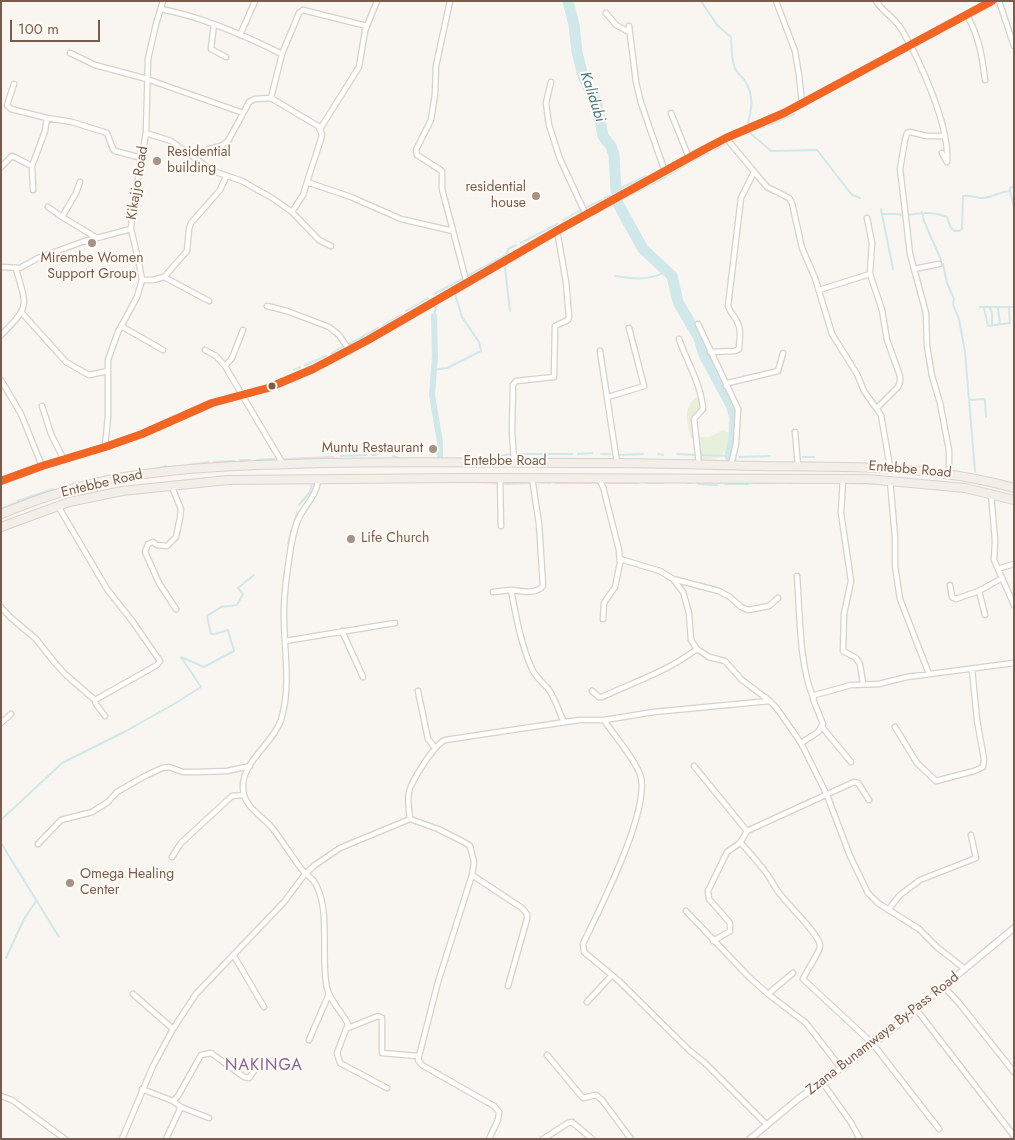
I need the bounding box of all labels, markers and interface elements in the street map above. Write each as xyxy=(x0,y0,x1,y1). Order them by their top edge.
scale bar xyxy=(12,10,102,42)
text: 100 m xyxy=(18,18,59,40)
water label: Kalidubi xyxy=(575,70,609,124)
street label: Kikajjo Road xyxy=(124,145,152,221)
place label: Residential building xyxy=(167,145,231,178)
marker: Residential building xyxy=(151,155,163,167)
place label: residential house xyxy=(465,180,526,212)
marker: residential house xyxy=(530,190,542,202)
marker: Mirembe Women Support Group xyxy=(86,237,98,249)
place label: Mirembe Women Support Group xyxy=(41,251,143,284)
unlabelled marker xyxy=(267,381,277,391)
place label: Muntu Restaurant xyxy=(322,441,423,457)
marker: Muntu Restaurant xyxy=(427,443,439,455)
street label: Entebbe Road xyxy=(463,454,547,470)
street label: Entebbe Road xyxy=(868,458,952,482)
street label: Entebbe Road xyxy=(60,466,144,502)
place label: Life Church xyxy=(361,531,429,547)
marker: Life Church xyxy=(345,533,357,545)
place label: Omega Healing Center xyxy=(80,867,174,900)
marker: Omega Healing Center xyxy=(64,877,76,889)
street label: Zzana Bunamwaya By-Pass Road xyxy=(803,969,963,1099)
district label: NAKINGA xyxy=(224,1056,304,1076)

